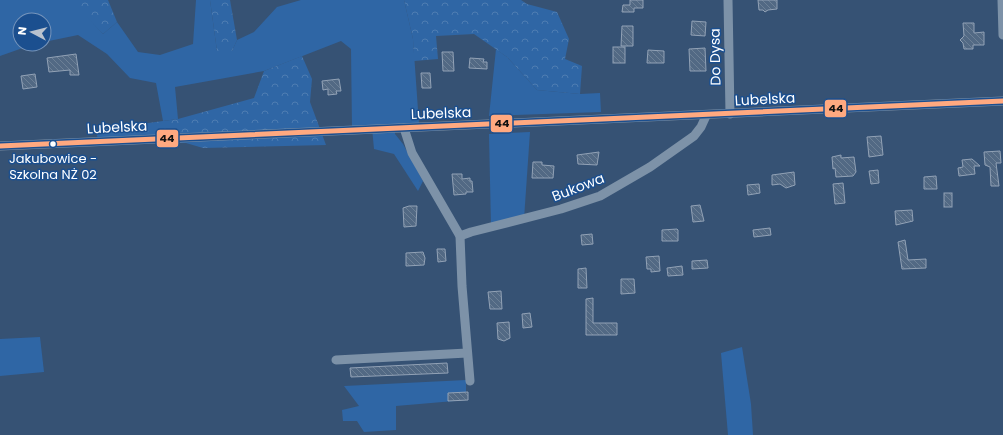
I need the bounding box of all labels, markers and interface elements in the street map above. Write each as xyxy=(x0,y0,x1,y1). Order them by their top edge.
north arrow xyxy=(12,12,52,52)
text: N xyxy=(14,26,31,36)
street label: Do Dysa xyxy=(705,28,725,86)
street label: Lubelska xyxy=(734,87,796,111)
line badge: 44 xyxy=(824,99,847,118)
text: 44 xyxy=(829,100,844,116)
street label: Lubelska xyxy=(410,102,472,124)
line badge: 44 xyxy=(490,114,513,133)
street label: Lubelska xyxy=(86,115,148,139)
text: 44 xyxy=(495,115,510,131)
line badge: 44 xyxy=(156,129,179,148)
text: 44 xyxy=(160,130,175,146)
marker: Jakubowice - Szkolna NŻ 02 xyxy=(48,139,58,149)
place label: Jakubowice - Szkolna NŻ 02 xyxy=(9,149,97,184)
street label: Bukowa xyxy=(549,168,607,206)

